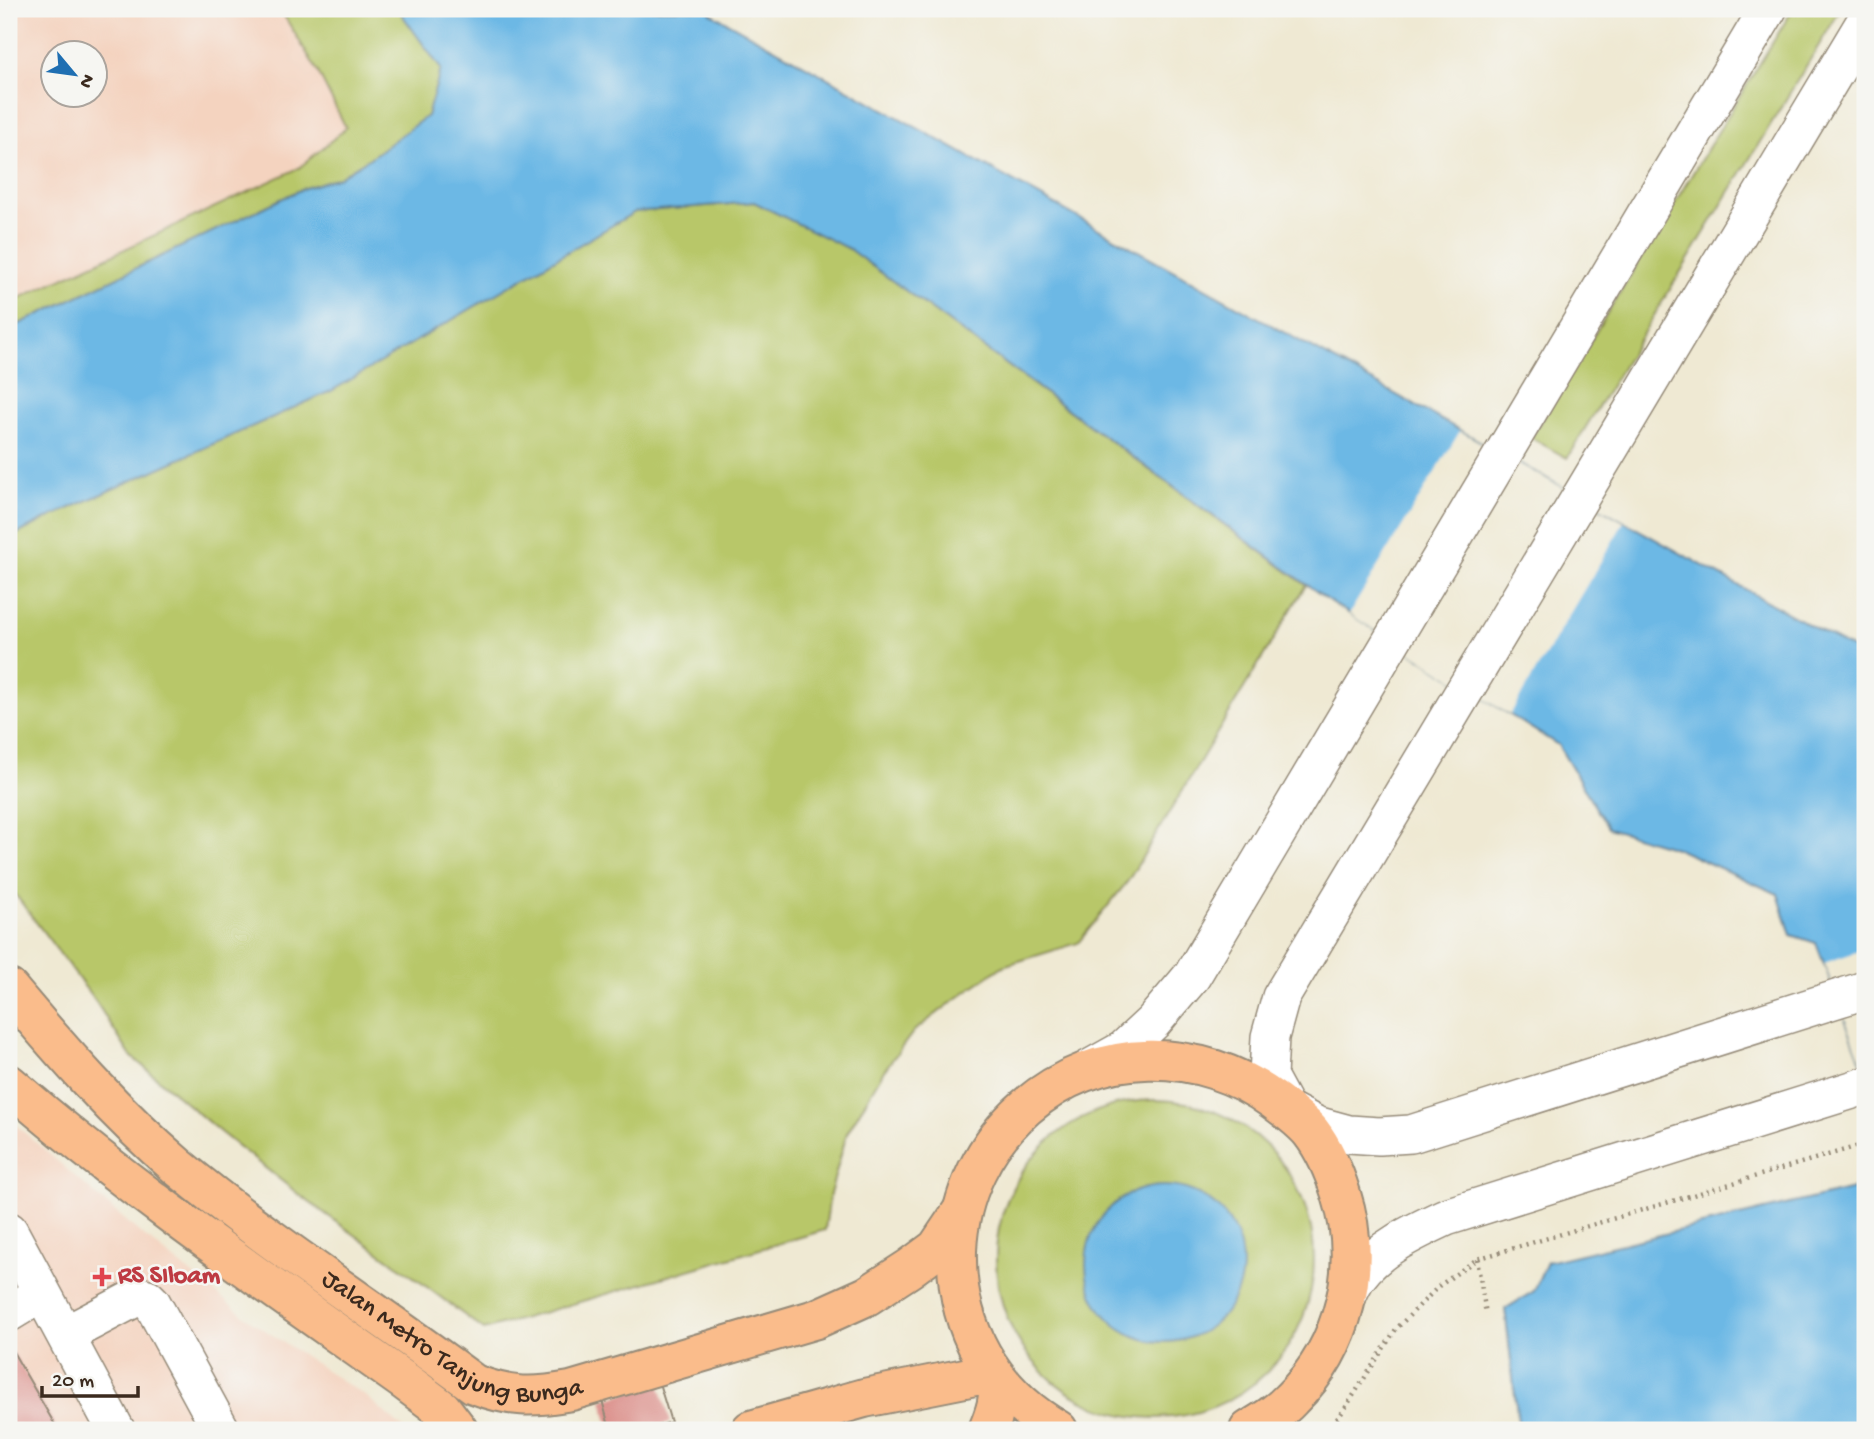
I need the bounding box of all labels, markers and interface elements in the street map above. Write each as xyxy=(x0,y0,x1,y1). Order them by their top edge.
north arrow xyxy=(38,38,108,108)
text: N xyxy=(73,70,99,92)
place label: RS SIloam xyxy=(117,1262,221,1293)
street label: Jalan Metro Tanjung Bunga xyxy=(315,1264,588,1411)
marker: RS SIloam xyxy=(92,1267,112,1287)
scale bar xyxy=(42,1355,138,1399)
text: 20 m xyxy=(52,1370,94,1395)

